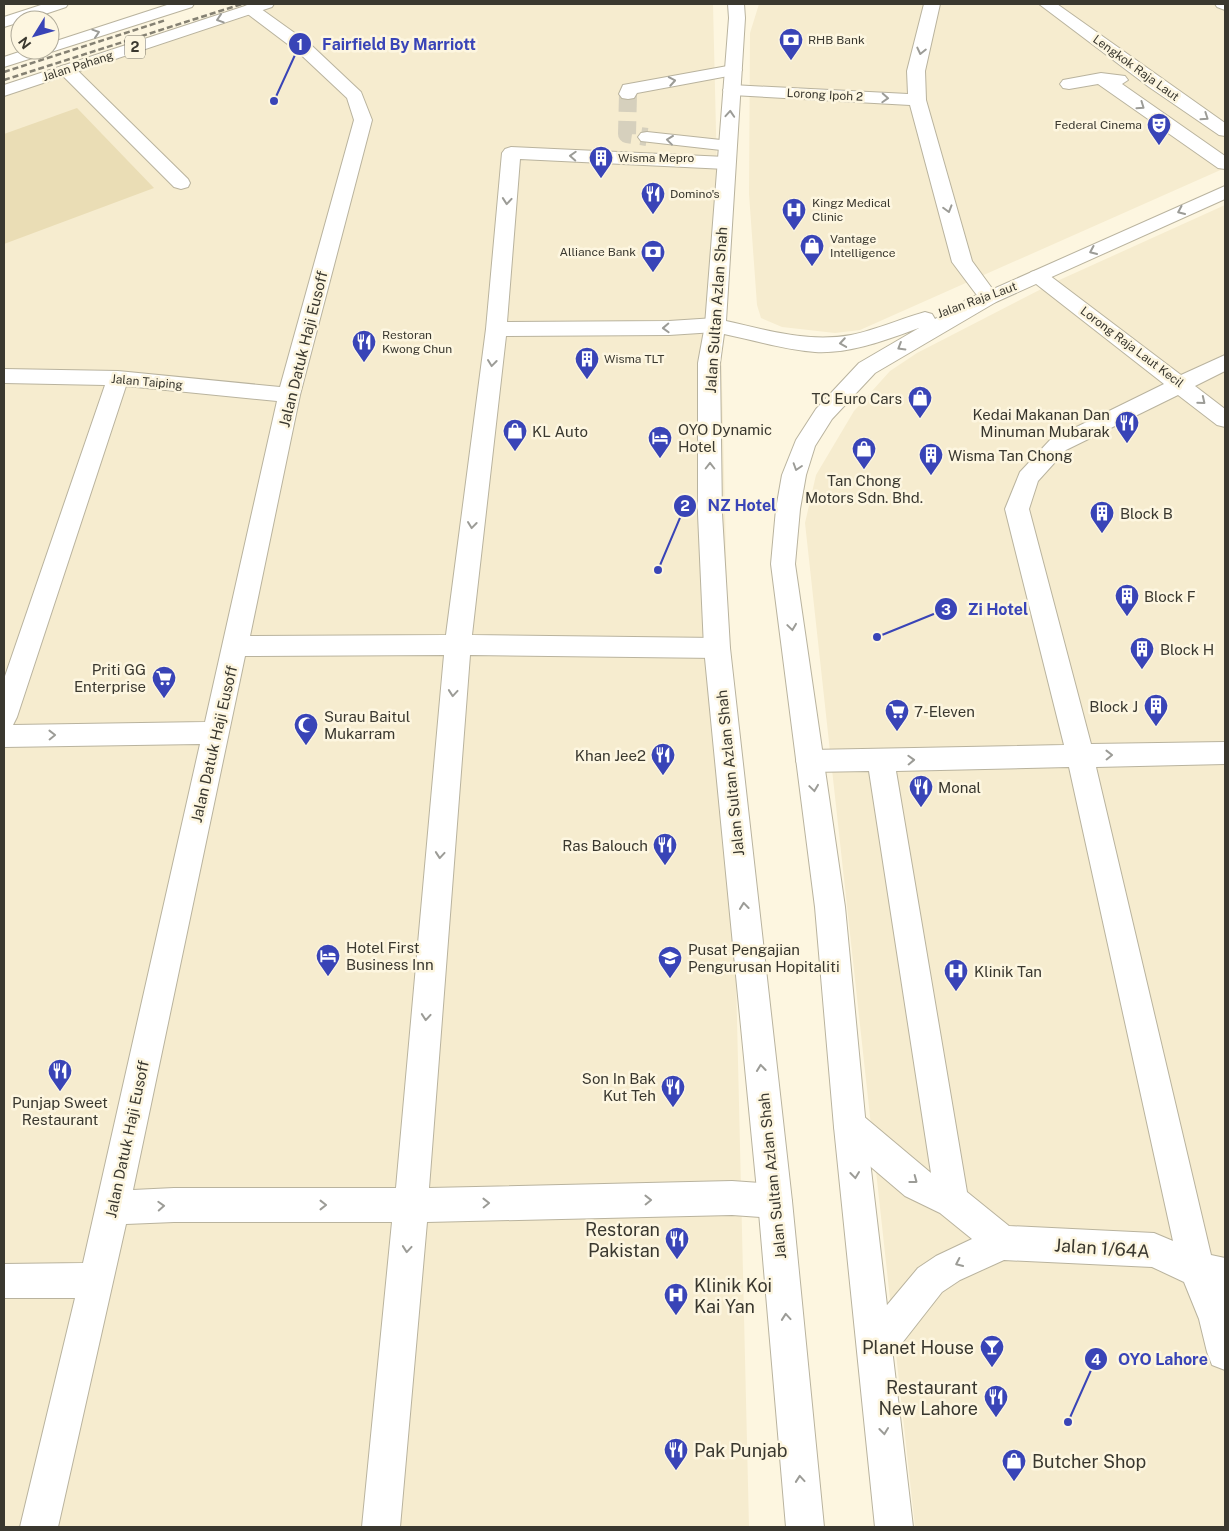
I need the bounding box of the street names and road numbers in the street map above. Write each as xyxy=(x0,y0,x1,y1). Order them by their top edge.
street label: Lengkok Raja Laut xyxy=(1090,32,1182,104)
road number: 2 xyxy=(125,36,145,58)
street label: Jalan Pahang xyxy=(41,48,115,84)
street label: Lorong Ipoh 2 xyxy=(786,86,864,104)
street label: Jalan Sultan Azlan Shah xyxy=(702,226,730,394)
street label: Jalan Datuk Haji Eusoff xyxy=(275,269,331,429)
street label: Jalan Raja Laut xyxy=(935,279,1019,321)
street label: Lorong Raja Laut Kecil xyxy=(1078,304,1186,390)
street label: Jalan Taiping xyxy=(111,372,183,392)
street label: Jalan Datuk Haji Eusoff xyxy=(188,664,240,824)
street label: Jalan Sultan Azlan Shah xyxy=(713,689,747,857)
street label: Jalan Datuk Haji Eusoff xyxy=(102,1059,152,1219)
street label: Jalan Sultan Azlan Shah xyxy=(755,1092,789,1260)
street label: Jalan 1/64A xyxy=(1053,1234,1151,1262)

